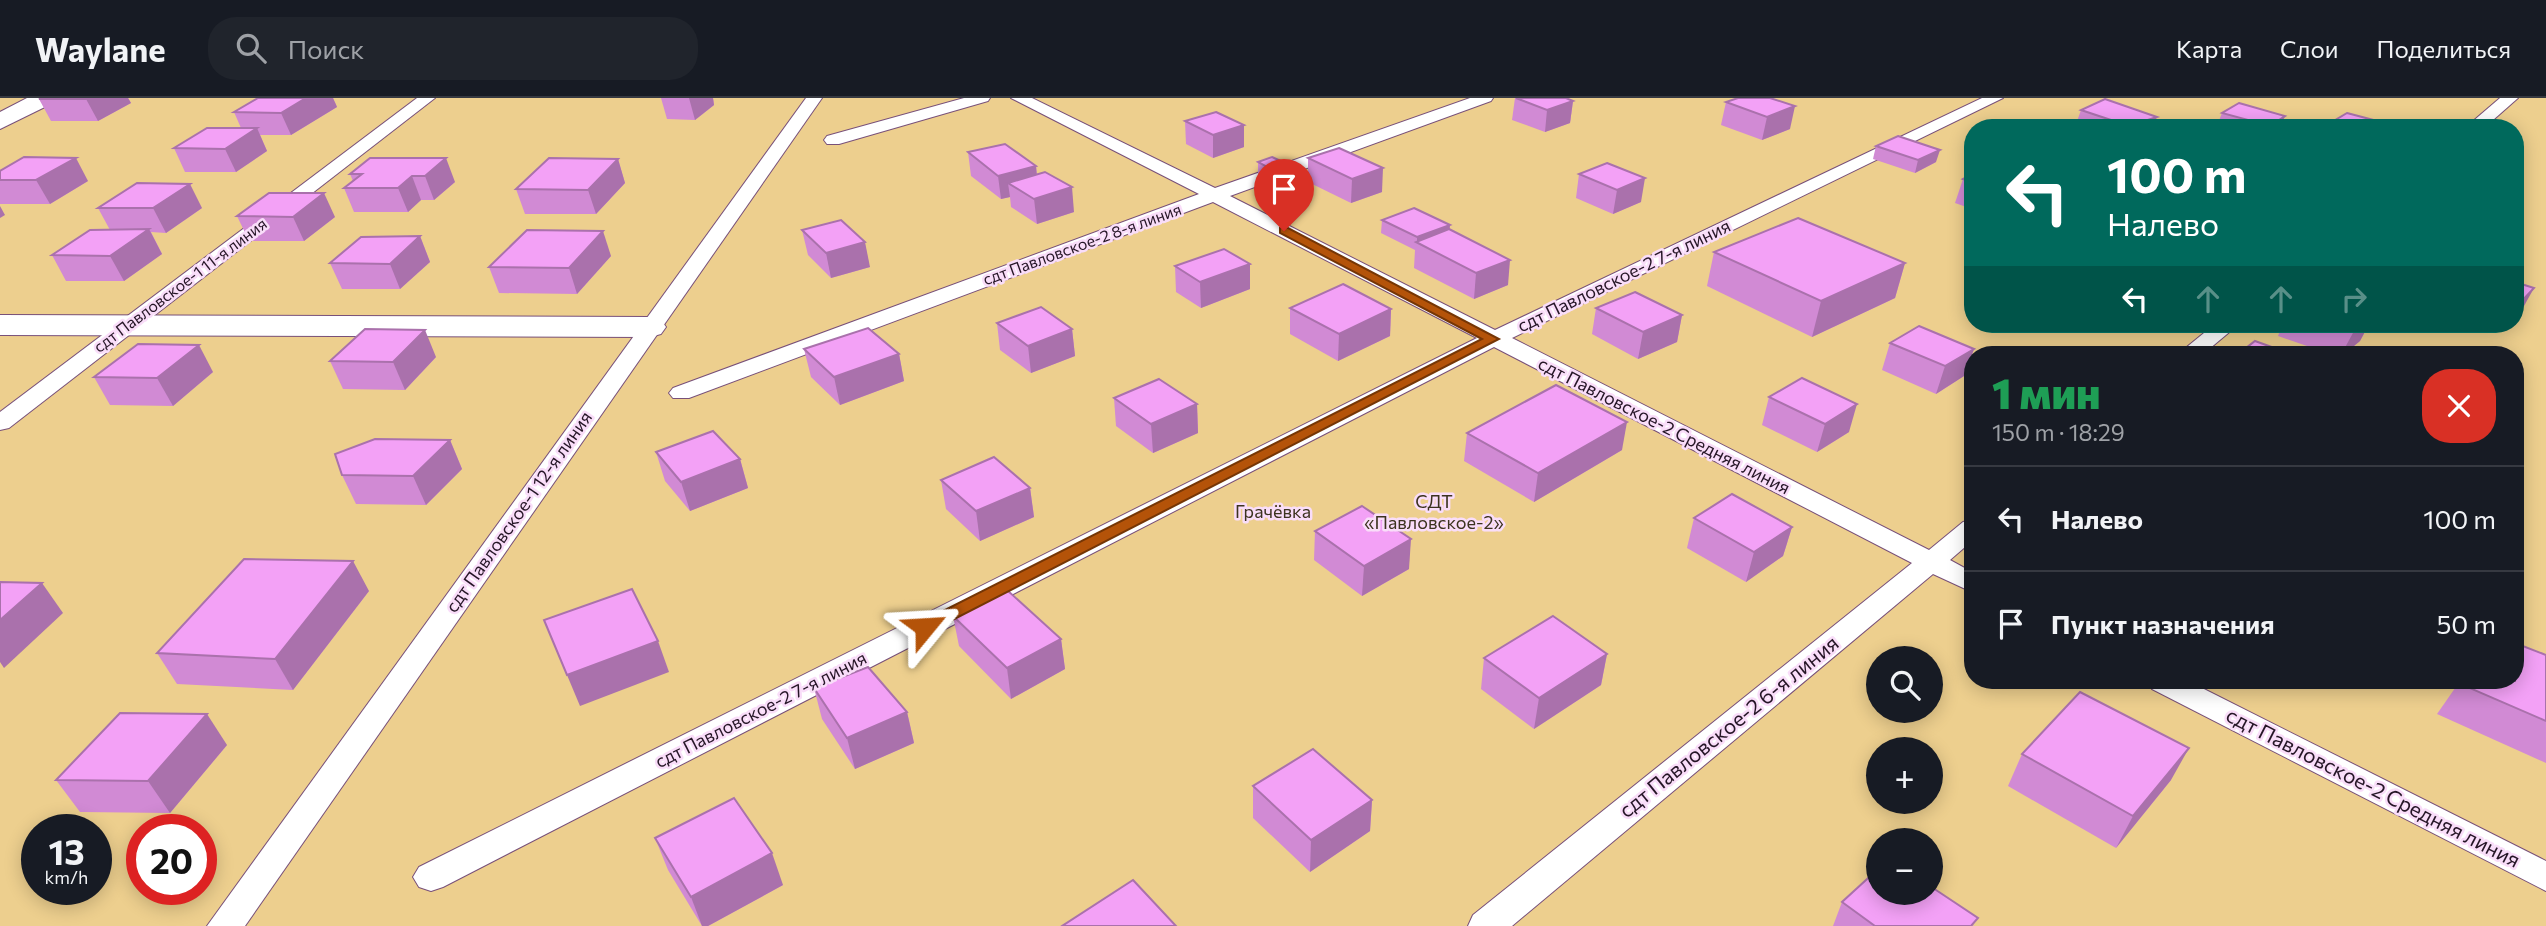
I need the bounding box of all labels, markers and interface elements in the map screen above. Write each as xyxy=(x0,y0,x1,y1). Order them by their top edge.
search box xyxy=(208,17,698,80)
text: Waylane xyxy=(35,28,166,69)
icon: search xyxy=(232,29,270,67)
text: Поиск xyxy=(288,33,364,64)
text: Карта xyxy=(2176,34,2242,63)
text: Слои xyxy=(2280,34,2338,63)
text: Поделиться xyxy=(2376,34,2511,63)
text: 100 m xyxy=(2107,143,2246,203)
icon: left xyxy=(1992,147,2083,238)
pin xyxy=(1254,159,1314,231)
icon: arrive xyxy=(1265,170,1303,208)
street label: сдт Павловское-2 8-я линия xyxy=(980,199,1184,288)
text: Налево xyxy=(2107,203,2219,243)
street label: сдт Павловское-1 11-я линия xyxy=(89,213,270,356)
street label: сдт Павловское-2 7-я линия xyxy=(1513,214,1734,336)
icon: left xyxy=(2116,280,2154,318)
icon: ahead xyxy=(2189,280,2227,318)
icon: ahead xyxy=(2262,280,2300,318)
icon: right xyxy=(2335,280,2373,318)
street label: сдт Павловское-2 Средняя линия xyxy=(1535,352,1794,498)
text: 1 мин xyxy=(1992,366,2101,418)
button: close xyxy=(2422,369,2496,443)
street label: сдт Павловское-1 12-я линия xyxy=(440,407,596,616)
text: 150 m · 18:29 xyxy=(1992,418,2125,446)
park label: СДТ «Павловское-2» xyxy=(1364,490,1504,533)
park label: Грачёвка xyxy=(1235,500,1311,522)
icon: left xyxy=(1992,500,2030,538)
text: Налево xyxy=(2051,503,2143,534)
text: 100 m xyxy=(2423,503,2496,534)
position arrow xyxy=(888,590,962,664)
icon: arrive xyxy=(1992,605,2030,643)
text: Пункт назначения xyxy=(2051,608,2275,639)
text: 50 m xyxy=(2436,608,2496,639)
street label: сдт Павловское-2 6-я линия xyxy=(1613,630,1843,822)
street label: сдт Павловское-2 7-я линия xyxy=(651,646,870,772)
map controls xyxy=(1866,646,1943,905)
button: search xyxy=(1866,646,1943,723)
street label: сдт Павловское-2 Средняя линия xyxy=(2222,701,2525,872)
button: + xyxy=(1866,737,1943,814)
speed limit sign: 20 xyxy=(126,814,217,905)
button: − xyxy=(1866,828,1943,905)
text: 13 xyxy=(48,829,85,872)
text: km/h xyxy=(45,866,88,888)

